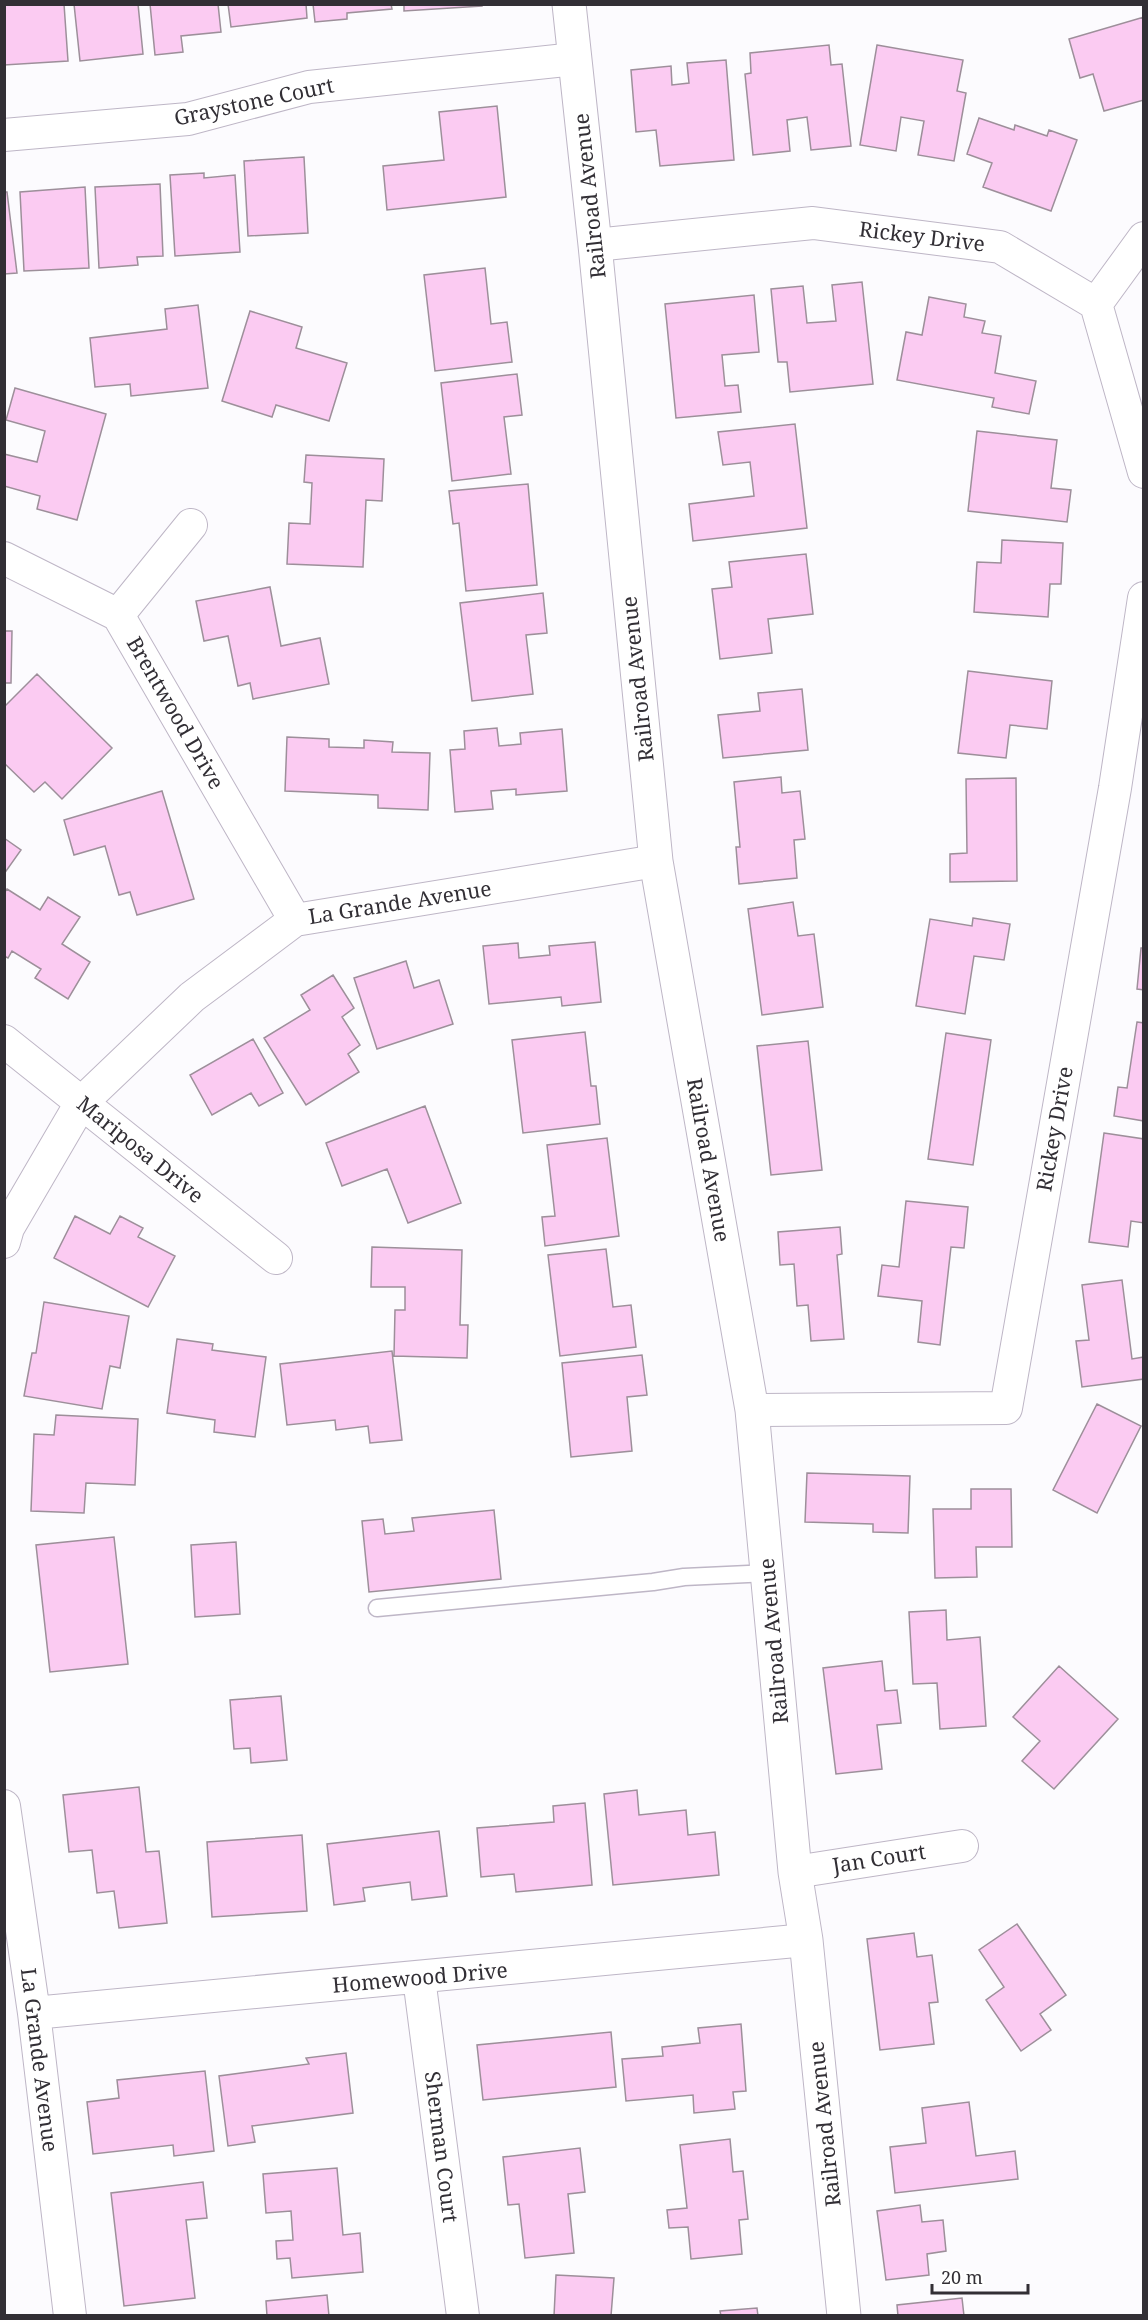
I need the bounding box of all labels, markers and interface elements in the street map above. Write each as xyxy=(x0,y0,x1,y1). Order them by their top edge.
street label: Graystone Court xyxy=(171,70,336,132)
street label: Railroad Avenue xyxy=(566,112,612,280)
street label: Rickey Drive xyxy=(858,214,987,258)
street label: Railroad Avenue xyxy=(614,595,660,763)
street label: Brentwood Drive xyxy=(121,631,231,794)
street label: La Grande Avenue xyxy=(306,874,493,930)
street label: Rickey Drive xyxy=(1029,1064,1079,1194)
street label: Railroad Avenue xyxy=(681,1076,737,1244)
street label: Mariposa Drive xyxy=(72,1090,210,1209)
street label: Railroad Avenue xyxy=(752,1557,794,1725)
street label: Jan Court xyxy=(829,1837,927,1879)
street label: Homewood Drive xyxy=(331,1955,509,1999)
street label: La Grande Avenue xyxy=(15,1966,65,2153)
street label: Railroad Avenue xyxy=(801,2040,847,2208)
street label: Sherman Court xyxy=(419,2070,465,2224)
scale bar xyxy=(932,2257,1028,2295)
text: 20 m xyxy=(941,2265,983,2289)

